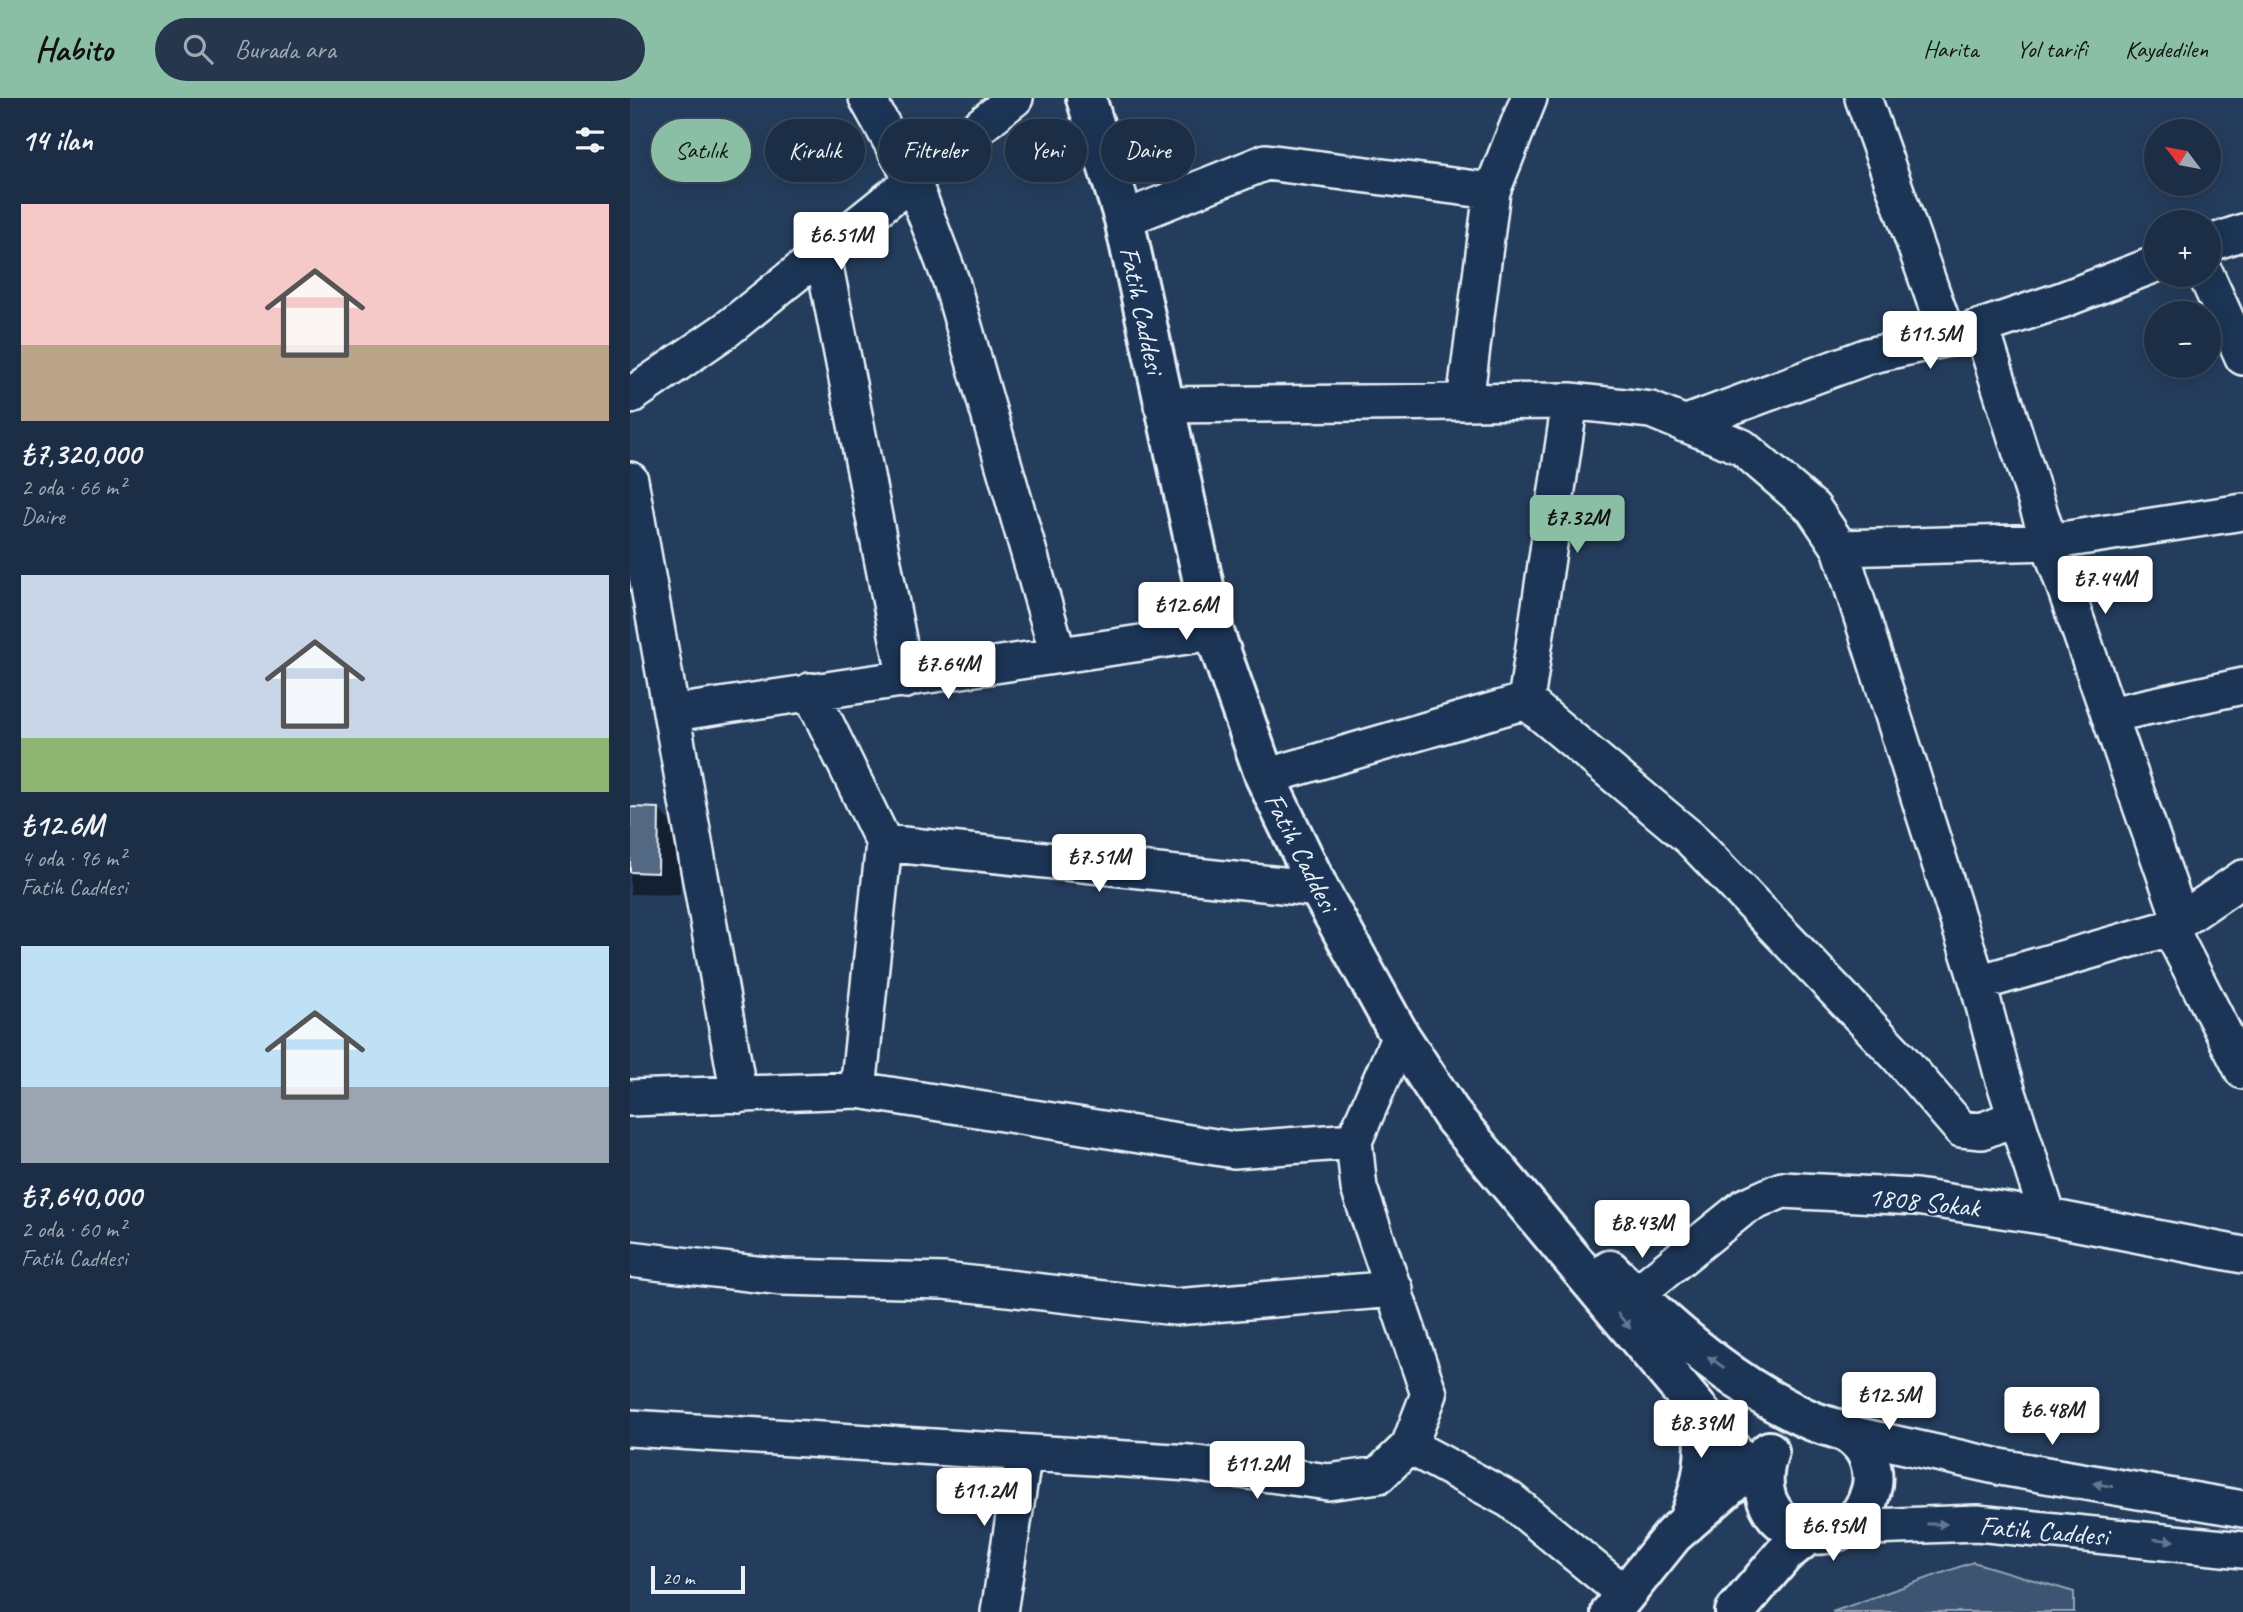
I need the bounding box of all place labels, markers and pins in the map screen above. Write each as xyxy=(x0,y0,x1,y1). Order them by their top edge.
pin: ₺6.51M xyxy=(784,212,898,272)
pin: ₺11.5M xyxy=(1873,312,1987,371)
pin: ₺7.32M xyxy=(1520,496,1634,555)
pin: ₺7.44M xyxy=(2048,556,2162,616)
pin: ₺12.6M xyxy=(1129,582,1243,642)
pin: ₺7.64M xyxy=(891,642,1005,701)
pin: ₺7.51M xyxy=(1042,834,1156,894)
pin: ₺8.43M xyxy=(1585,1200,1699,1260)
pin: ₺12.5M xyxy=(1832,1372,1946,1432)
pin: ₺6.48M xyxy=(1995,1388,2109,1447)
pin: ₺8.39M xyxy=(1644,1400,1758,1460)
pin: ₺11.2M xyxy=(1200,1442,1314,1501)
pin: ₺11.2M xyxy=(927,1468,1041,1528)
pin: ₺6.95M xyxy=(1776,1504,1890,1563)

